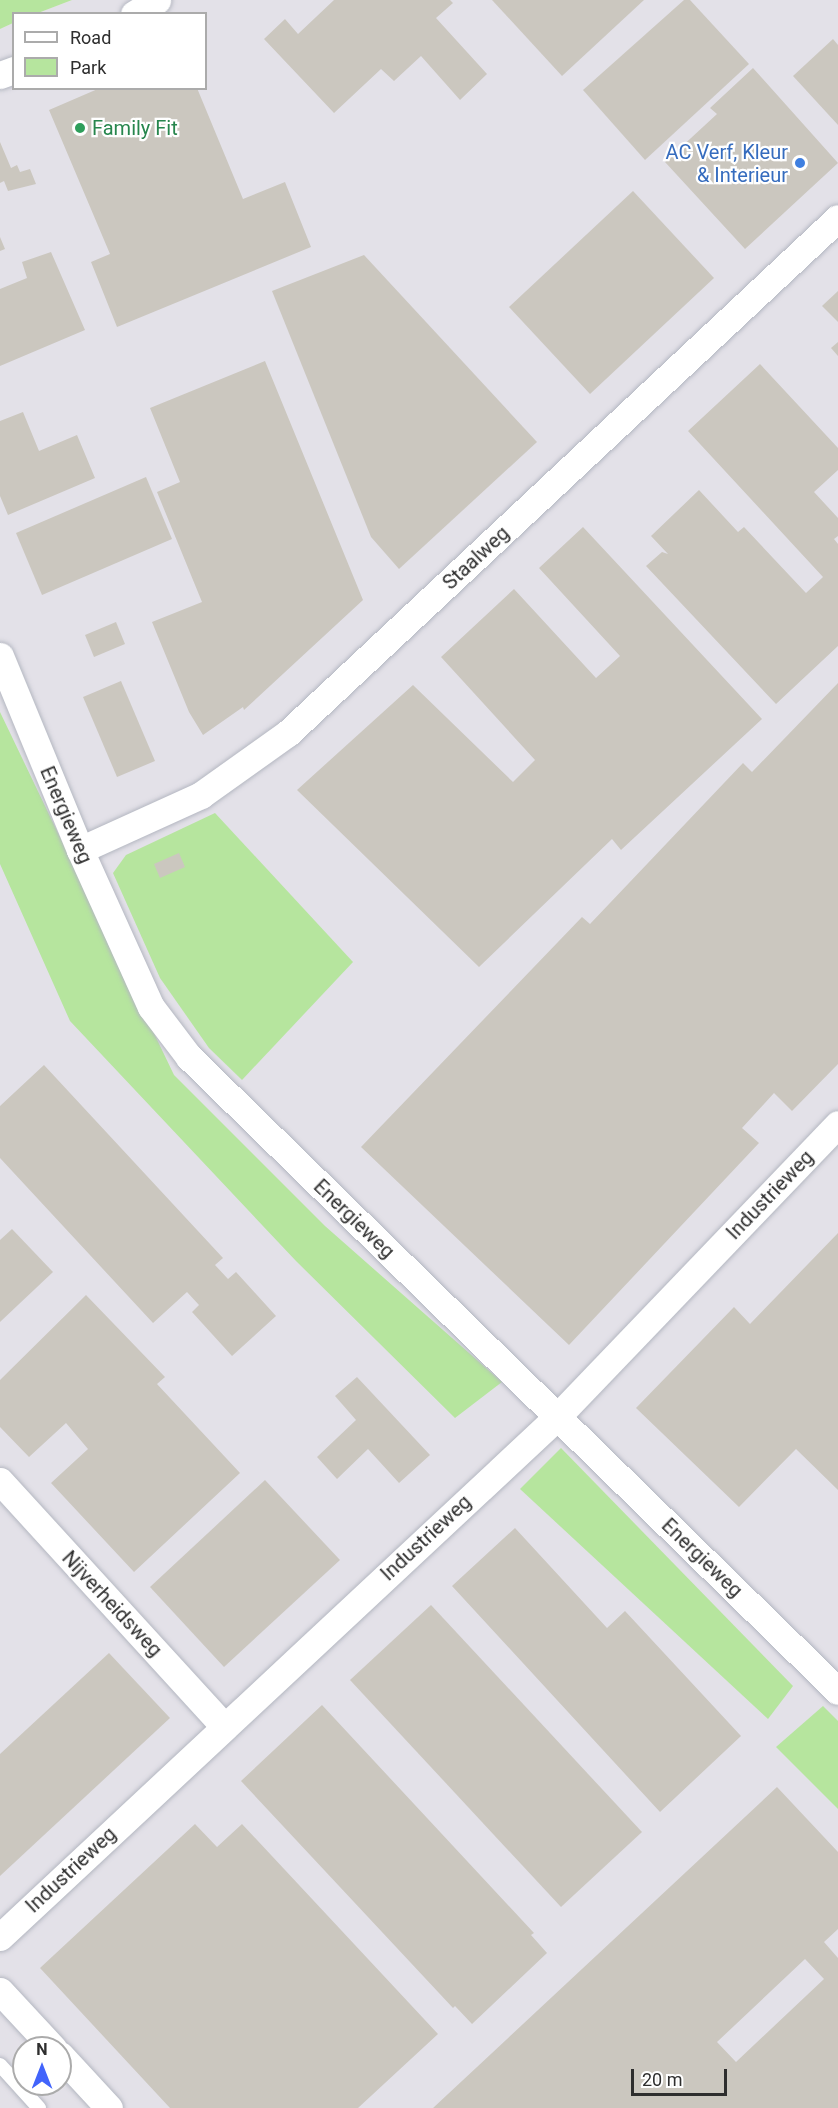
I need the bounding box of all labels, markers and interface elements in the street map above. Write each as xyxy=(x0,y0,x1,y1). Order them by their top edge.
legend xyxy=(12,12,207,90)
text: Road xyxy=(70,27,111,48)
text: Park xyxy=(70,57,106,78)
place label: Family Fit xyxy=(92,116,178,140)
marker: Family Fit xyxy=(73,121,87,135)
place label: AC Verf, Kleur & Interieur xyxy=(666,140,788,187)
marker: AC Verf, Kleur & Interieur xyxy=(793,156,807,170)
street label: Staalweg xyxy=(438,521,514,595)
street label: Energieweg xyxy=(35,763,97,867)
street label: Industrieweg xyxy=(722,1145,818,1245)
street label: Energieweg xyxy=(309,1175,399,1263)
street label: Industrieweg xyxy=(376,1490,476,1586)
street label: Energieweg xyxy=(657,1514,747,1602)
street label: Nijverheidsweg xyxy=(57,1546,167,1662)
street label: Industrieweg xyxy=(21,1822,121,1918)
north arrow xyxy=(12,2036,72,2096)
text: N xyxy=(36,2040,48,2059)
scale bar xyxy=(634,2057,730,2095)
text: 20 m xyxy=(642,2069,682,2090)

